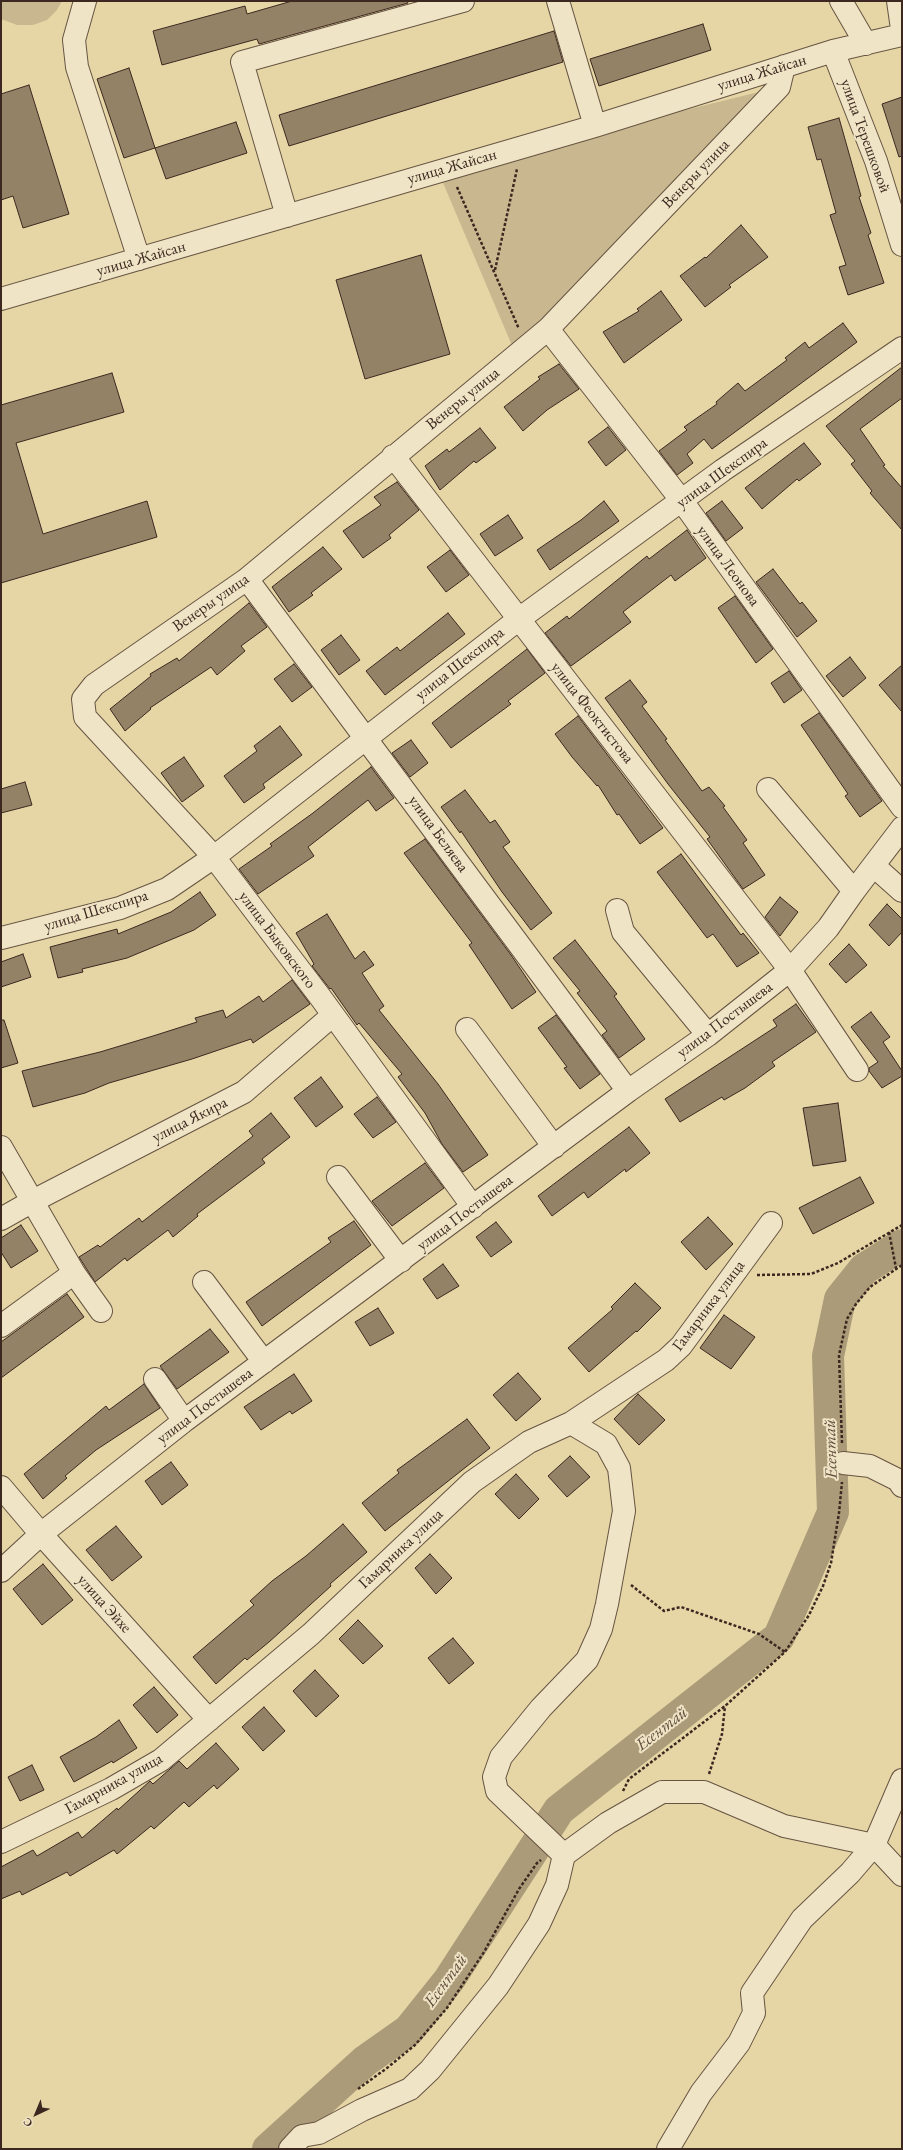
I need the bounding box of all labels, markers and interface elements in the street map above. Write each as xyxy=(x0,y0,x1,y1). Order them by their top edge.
street label: улица Жайсан xyxy=(715,50,809,96)
street label: улица Терешковой xyxy=(835,76,895,196)
street label: Венеры улица xyxy=(658,135,734,213)
street label: улица Жайсан xyxy=(405,145,499,189)
street label: улица Жайсан xyxy=(94,237,188,281)
street label: Венеры улица xyxy=(422,364,504,434)
street label: улица Шекспира xyxy=(673,434,771,512)
street label: улица Леонова xyxy=(692,522,764,610)
street label: Венеры улица xyxy=(169,570,253,636)
street label: улица Шекспира xyxy=(412,623,508,705)
street label: улица Феоктистова xyxy=(546,658,638,768)
street label: улица Беляева xyxy=(404,792,472,876)
street label: улица Шекспира xyxy=(42,886,150,936)
street label: улица Быковского xyxy=(234,888,320,992)
street label: улица Постышева xyxy=(673,978,777,1062)
street label: улица Якира xyxy=(149,1093,231,1147)
street label: улица Постышева xyxy=(413,1171,517,1255)
street label: Гамарника улица xyxy=(669,1257,749,1355)
street label: улица Постышева xyxy=(153,1364,257,1448)
water label: Есентай xyxy=(820,1419,842,1479)
street label: Гамарника улица xyxy=(355,1505,447,1593)
street label: улица Эйхе xyxy=(73,1571,135,1637)
water label: Есентай xyxy=(632,1703,692,1755)
street label: Гамарника улица xyxy=(62,1749,166,1819)
water label: Есентай xyxy=(420,1951,472,2011)
north arrow xyxy=(16,2094,56,2134)
text: С xyxy=(20,2115,35,2130)

